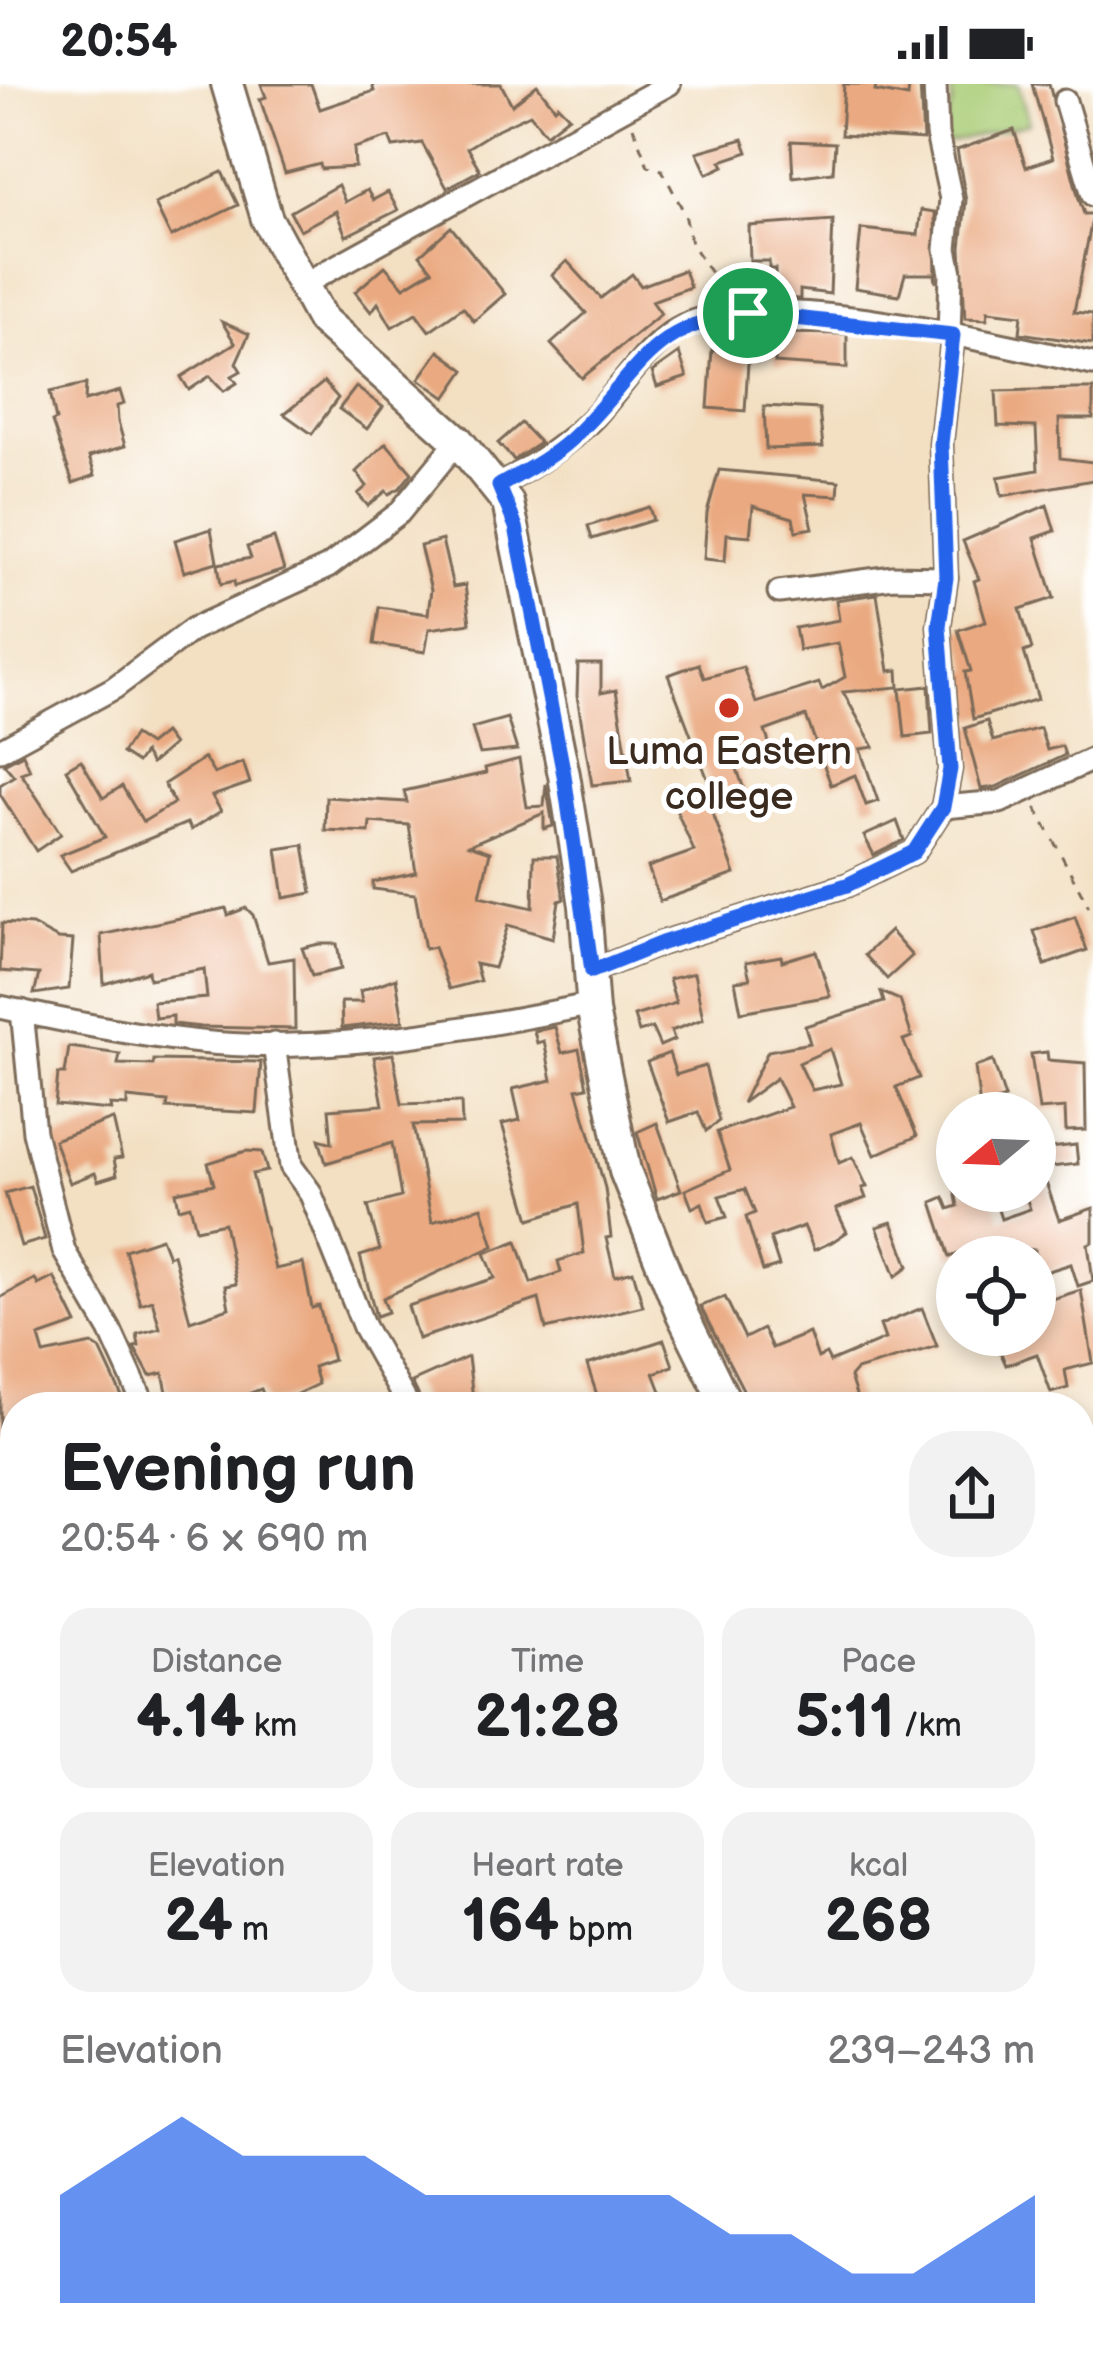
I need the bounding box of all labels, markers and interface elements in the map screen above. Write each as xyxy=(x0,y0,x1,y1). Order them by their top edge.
text: 20:54 xyxy=(60,15,177,70)
pin xyxy=(697,262,799,364)
icon: arrive xyxy=(715,280,781,346)
marker: Luma Eastern college xyxy=(716,695,742,721)
place label: Luma Eastern college xyxy=(606,729,852,821)
north arrow xyxy=(936,1092,1056,1212)
map controls xyxy=(936,1092,1056,1356)
button: locate xyxy=(936,1236,1056,1356)
text: Evening run xyxy=(60,1431,416,1510)
button: share xyxy=(909,1431,1035,1557)
text: 20:54 · 6 × 690 m xyxy=(60,1516,368,1563)
text: Distance xyxy=(151,1642,282,1682)
text: Time xyxy=(511,1642,584,1682)
text: Pace xyxy=(841,1642,916,1682)
text: 4.14 xyxy=(136,1682,245,1754)
text: 21:28 xyxy=(474,1682,621,1754)
text: 5:11 xyxy=(795,1682,895,1754)
text: km xyxy=(245,1706,297,1746)
text: /km xyxy=(895,1706,962,1746)
text: Elevation xyxy=(148,1846,285,1886)
text: Heart rate xyxy=(471,1846,624,1886)
text: kcal xyxy=(849,1846,908,1886)
text: 24 xyxy=(164,1886,233,1958)
text: 164 xyxy=(462,1886,559,1958)
text: 268 xyxy=(824,1886,933,1958)
text: m xyxy=(233,1910,269,1950)
text: bpm xyxy=(559,1910,633,1950)
text: Elevation xyxy=(60,2028,223,2075)
text: 239–243 m xyxy=(828,2028,1035,2075)

